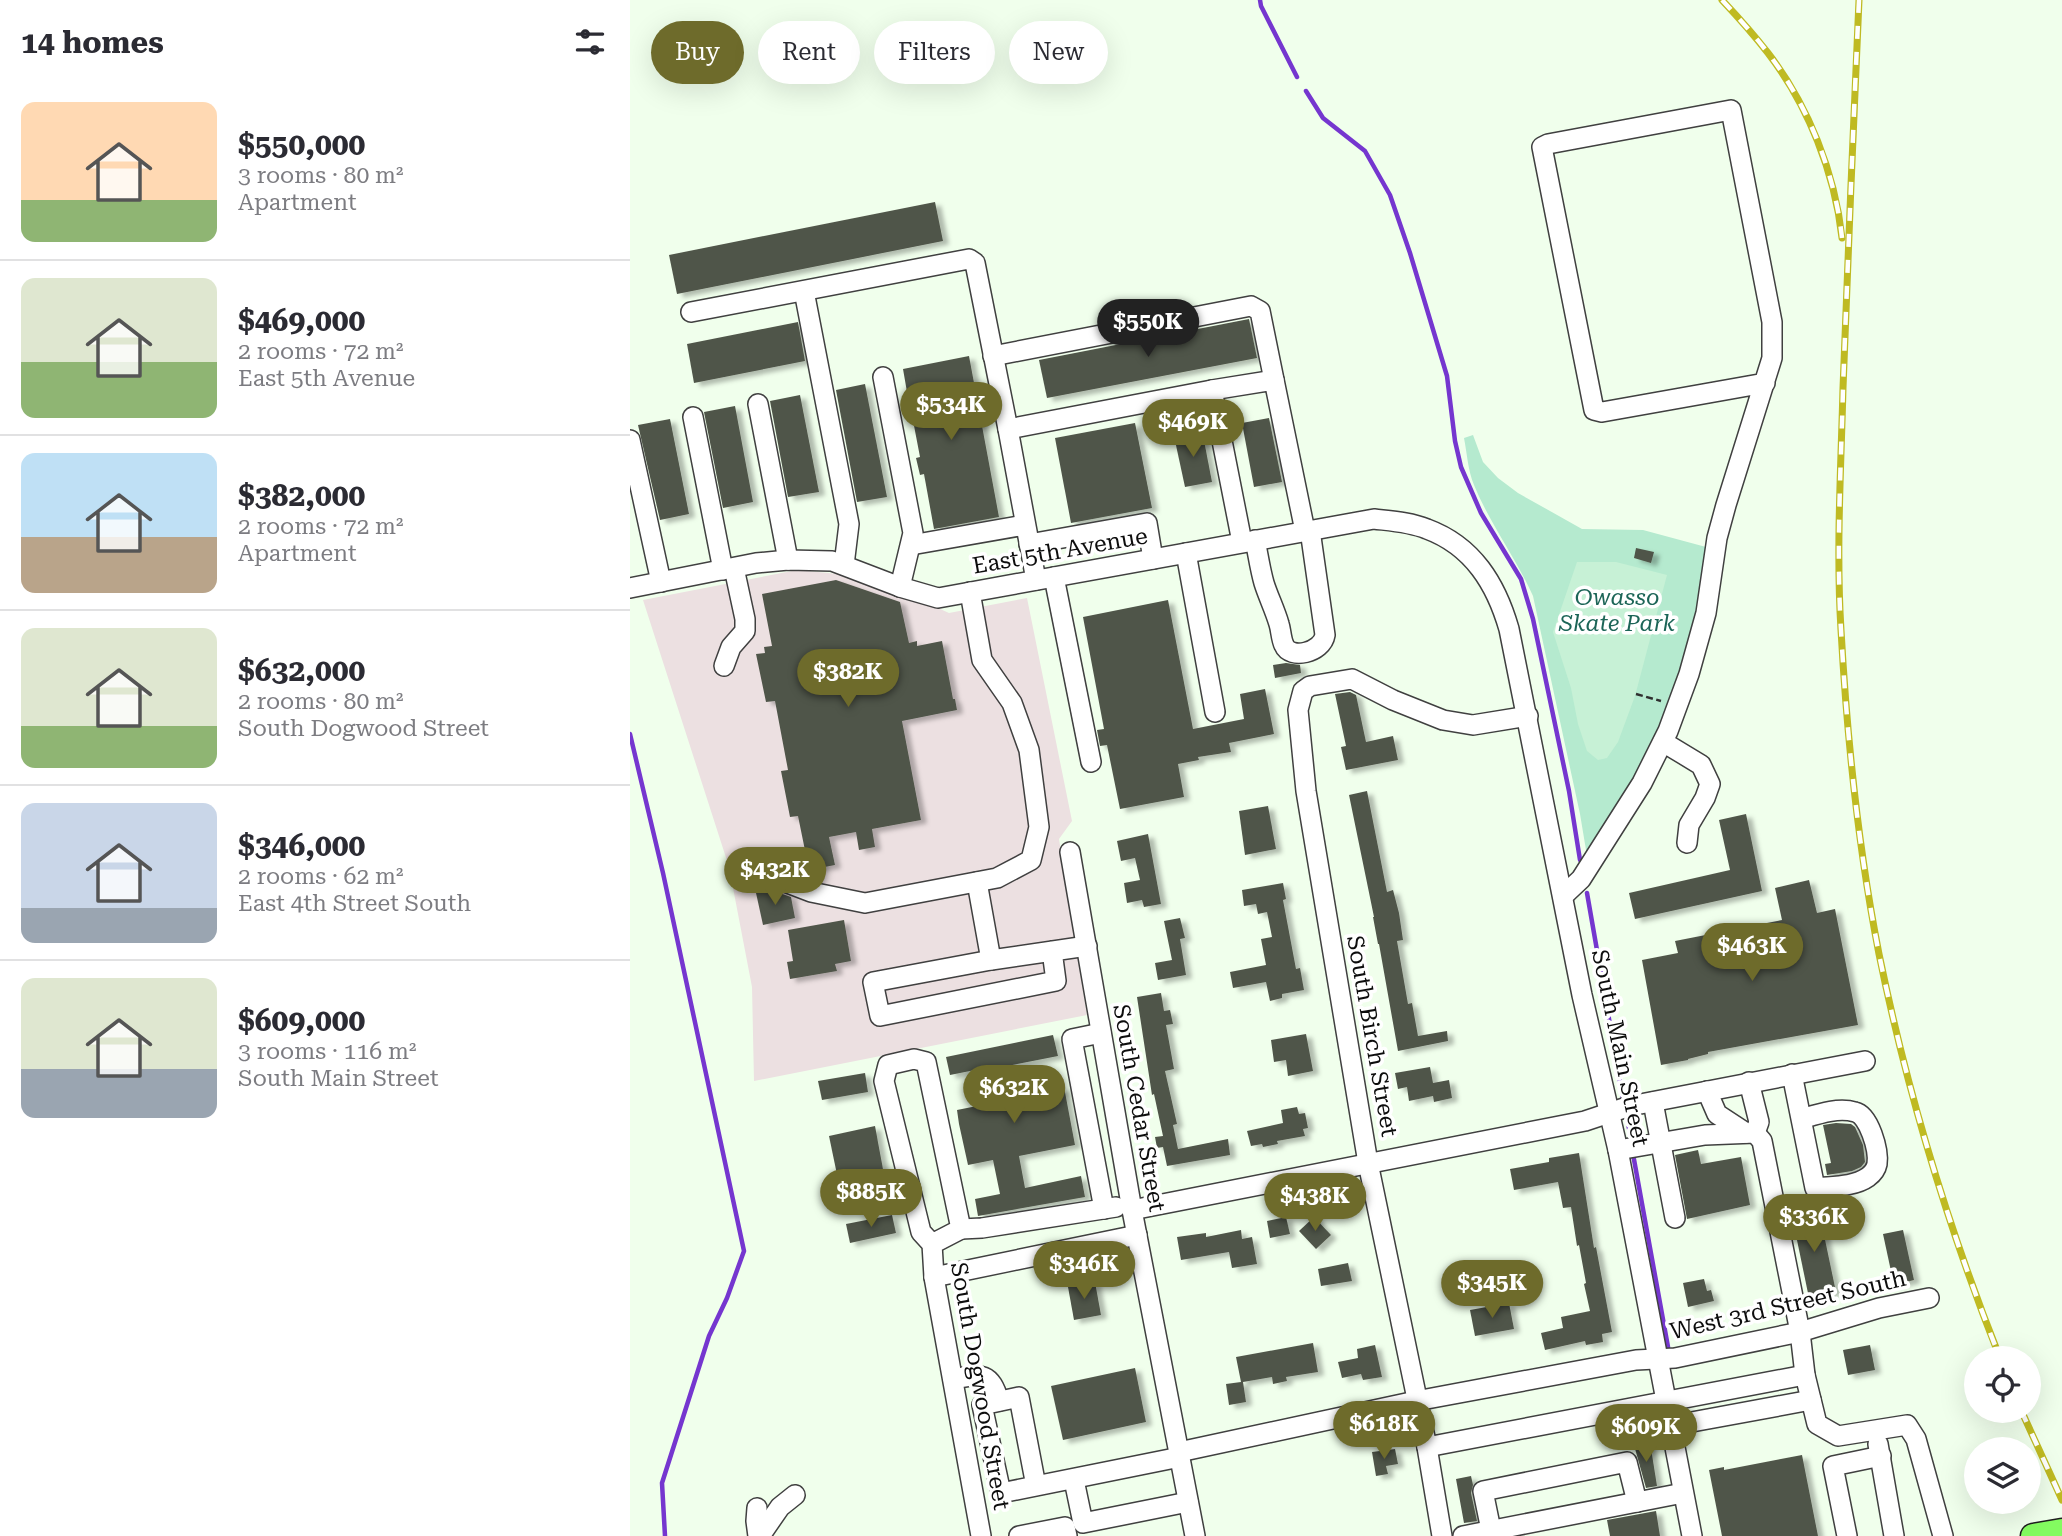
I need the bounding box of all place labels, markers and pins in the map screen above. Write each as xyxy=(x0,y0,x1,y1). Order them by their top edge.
pin: $550K xyxy=(1099,300,1197,359)
pin: $534K xyxy=(902,382,1000,442)
pin: $469K xyxy=(1144,400,1242,459)
pin: $382K xyxy=(799,650,897,709)
pin: $432K xyxy=(726,848,824,907)
pin: $463K xyxy=(1703,923,1801,983)
pin: $632K xyxy=(965,1066,1063,1125)
pin: $885K xyxy=(822,1170,920,1229)
pin: $438K xyxy=(1266,1174,1364,1233)
pin: $336K xyxy=(1765,1194,1863,1254)
pin: $346K xyxy=(1035,1242,1133,1301)
pin: $345K xyxy=(1443,1260,1541,1320)
pin: $618K xyxy=(1335,1402,1433,1461)
pin: $609K xyxy=(1597,1404,1695,1464)

